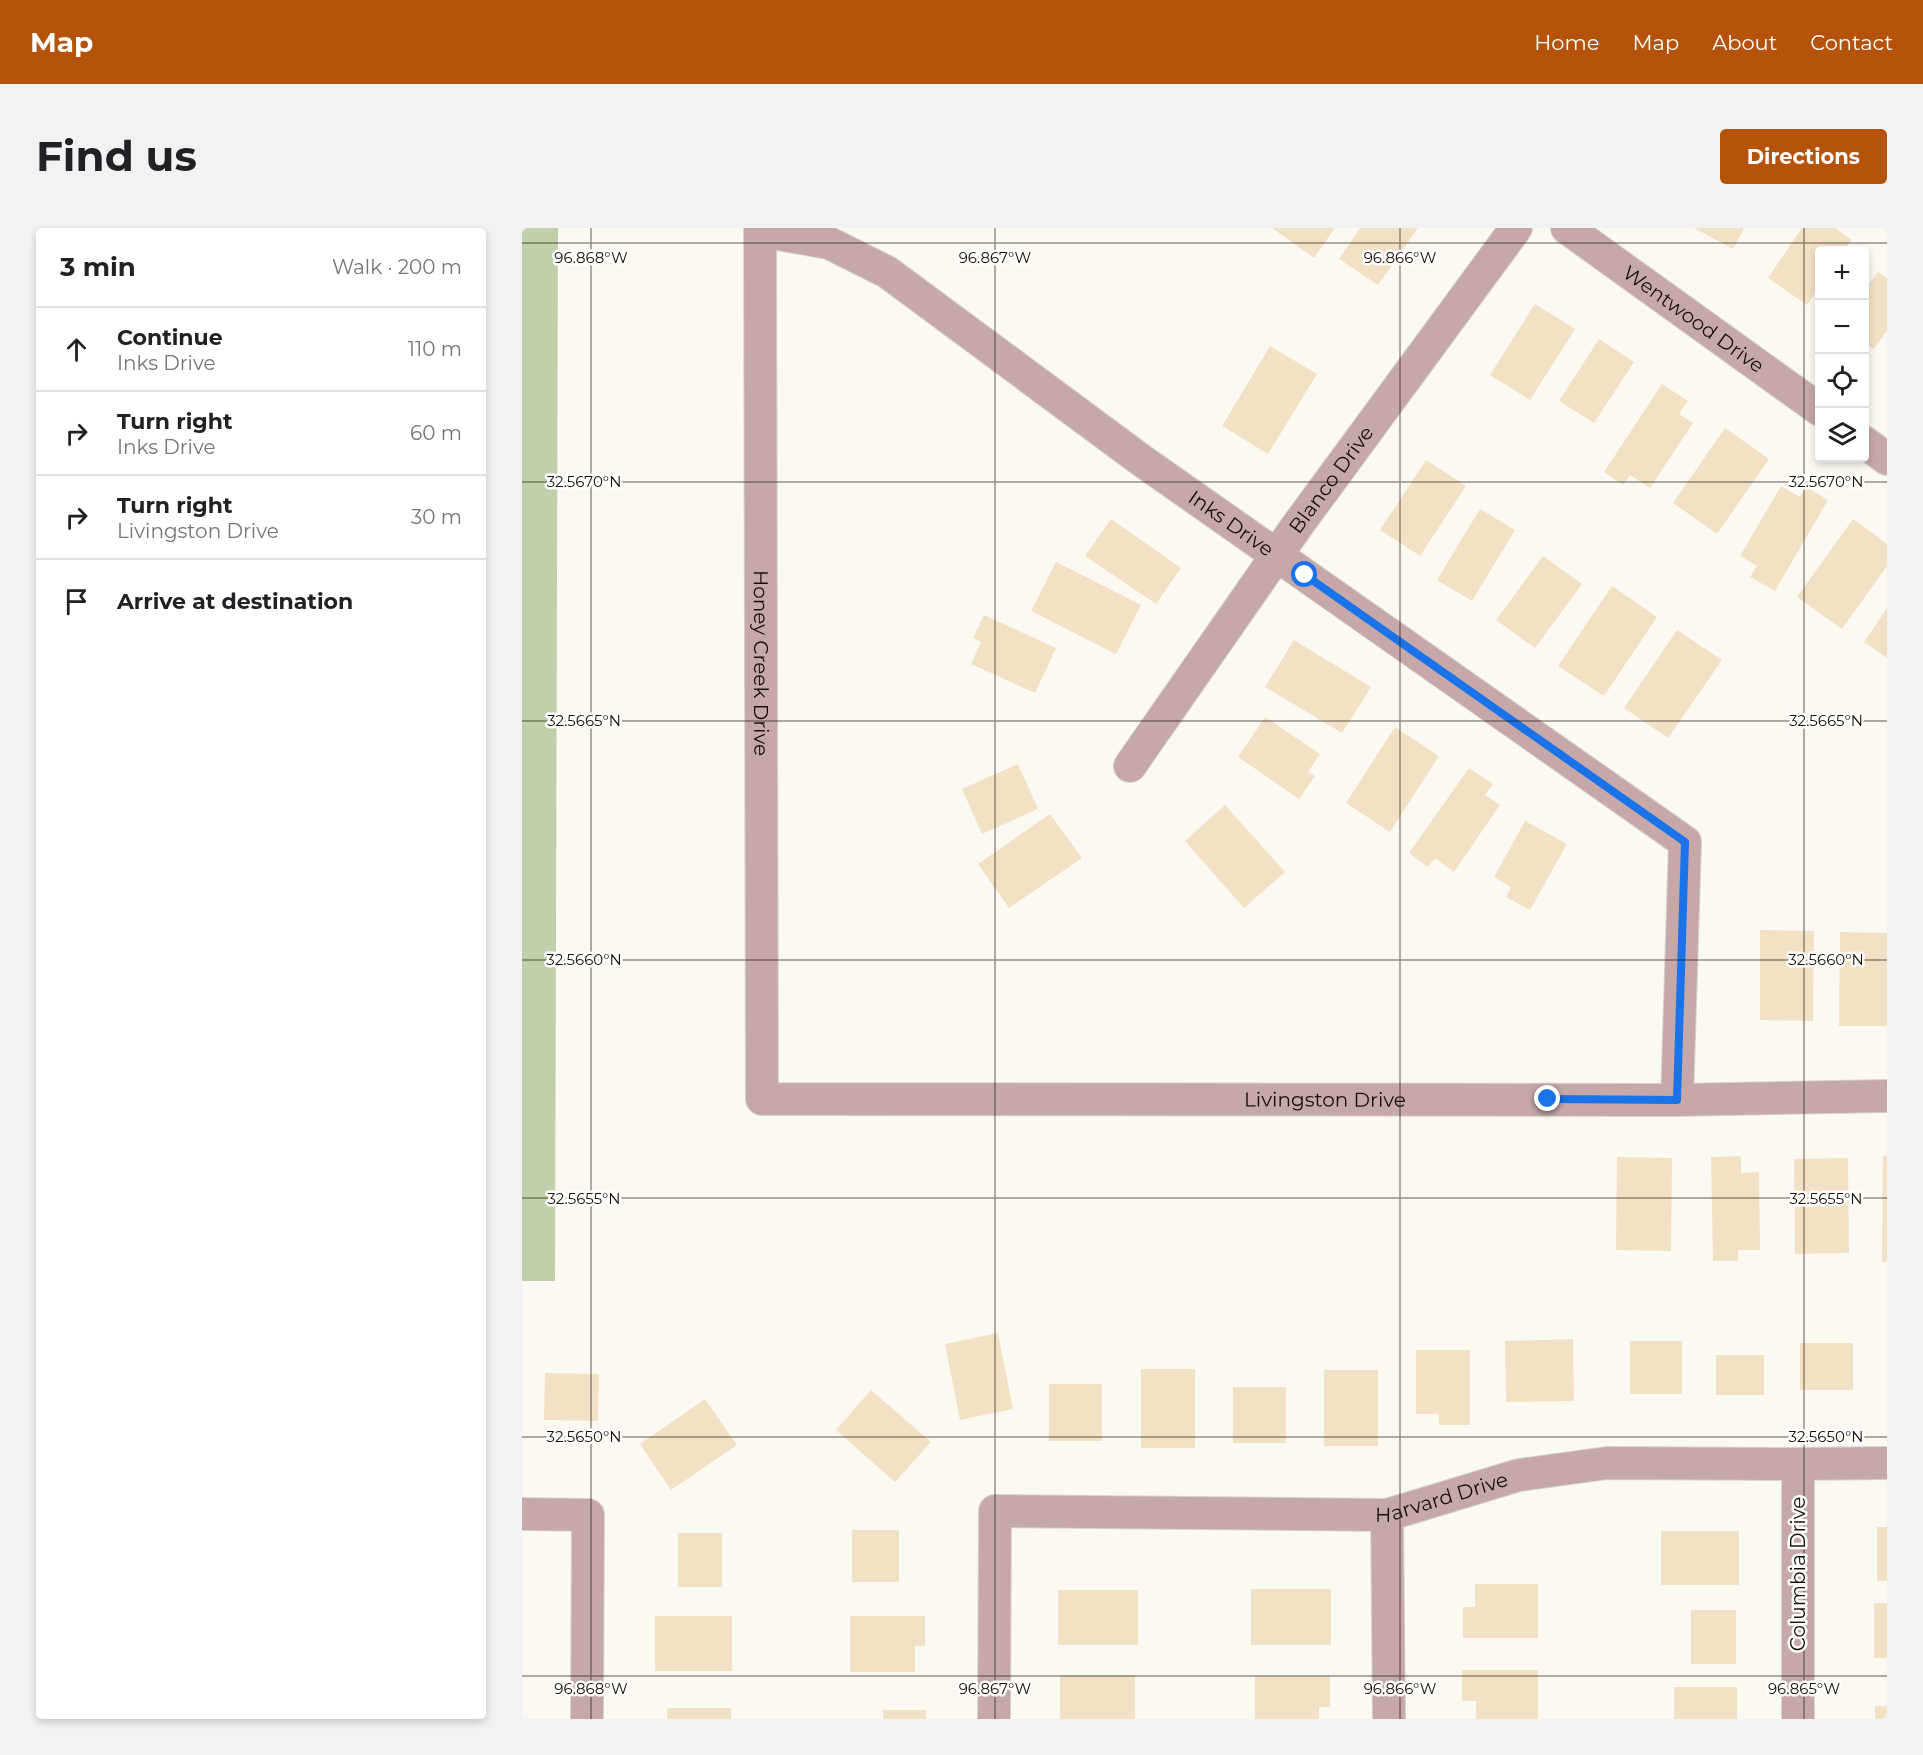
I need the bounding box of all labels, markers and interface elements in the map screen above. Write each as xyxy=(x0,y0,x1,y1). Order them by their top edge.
text: Map xyxy=(30,25,93,59)
text: Home xyxy=(1534,30,1599,55)
text: Map xyxy=(1632,30,1679,55)
text: About xyxy=(1712,30,1777,55)
text: Contact xyxy=(1810,30,1893,55)
button: Directions xyxy=(1720,129,1887,184)
text: Find us xyxy=(36,130,197,182)
map controls xyxy=(1815,246,1869,462)
button: + xyxy=(1815,246,1869,300)
text: 96.868°W xyxy=(554,248,628,267)
text: 96.867°W xyxy=(959,248,1032,267)
text: 96.866°W xyxy=(1364,248,1437,267)
text: 3 min xyxy=(60,251,136,283)
text: Walk · 200 m xyxy=(332,255,462,279)
street label: Wentwood Drive xyxy=(1618,260,1769,378)
button: − xyxy=(1815,300,1869,354)
text: Continue xyxy=(117,324,223,351)
icon: ahead xyxy=(60,333,93,366)
text: 110 m xyxy=(408,337,462,361)
text: Inks Drive xyxy=(117,351,216,375)
button: locate xyxy=(1815,354,1869,408)
text: Turn right xyxy=(117,408,232,435)
button: layers xyxy=(1815,408,1869,462)
icon: right xyxy=(60,417,93,450)
text: 60 m xyxy=(410,421,462,445)
street label: Blanco Drive xyxy=(1284,421,1378,538)
text: Inks Drive xyxy=(117,435,216,459)
text: 32.5670°N xyxy=(547,472,621,491)
text: 32.5670°N xyxy=(1789,472,1863,491)
street label: Inks Drive xyxy=(1184,485,1278,561)
text: Turn right xyxy=(117,492,232,519)
icon: right xyxy=(60,501,93,534)
text: 30 m xyxy=(411,505,462,529)
text: Livingston Drive xyxy=(117,519,279,543)
route start xyxy=(1291,561,1317,587)
street label: Honey Creek Drive xyxy=(749,570,773,756)
icon: arrive xyxy=(60,585,93,618)
text: Arrive at destination xyxy=(117,588,353,615)
text: 32.5665°N xyxy=(547,711,621,730)
text: 32.5665°N xyxy=(1789,711,1863,730)
text: 32.5660°N xyxy=(546,950,622,969)
text: 32.5660°N xyxy=(1788,950,1864,969)
route end xyxy=(1534,1085,1560,1111)
street label: Livingston Drive xyxy=(1244,1088,1406,1112)
text: 32.5655°N xyxy=(547,1189,621,1208)
text: 32.5655°N xyxy=(1789,1189,1863,1208)
text: 32.5650°N xyxy=(547,1427,621,1446)
text: 32.5650°N xyxy=(1789,1427,1863,1446)
street label: Harvard Drive xyxy=(1375,1467,1511,1527)
street label: Columbia Drive xyxy=(1786,1497,1810,1651)
text: 96.868°W xyxy=(554,1679,628,1698)
text: 96.867°W xyxy=(959,1679,1032,1698)
text: 96.866°W xyxy=(1364,1679,1437,1698)
text: 96.865°W xyxy=(1768,1679,1840,1698)

